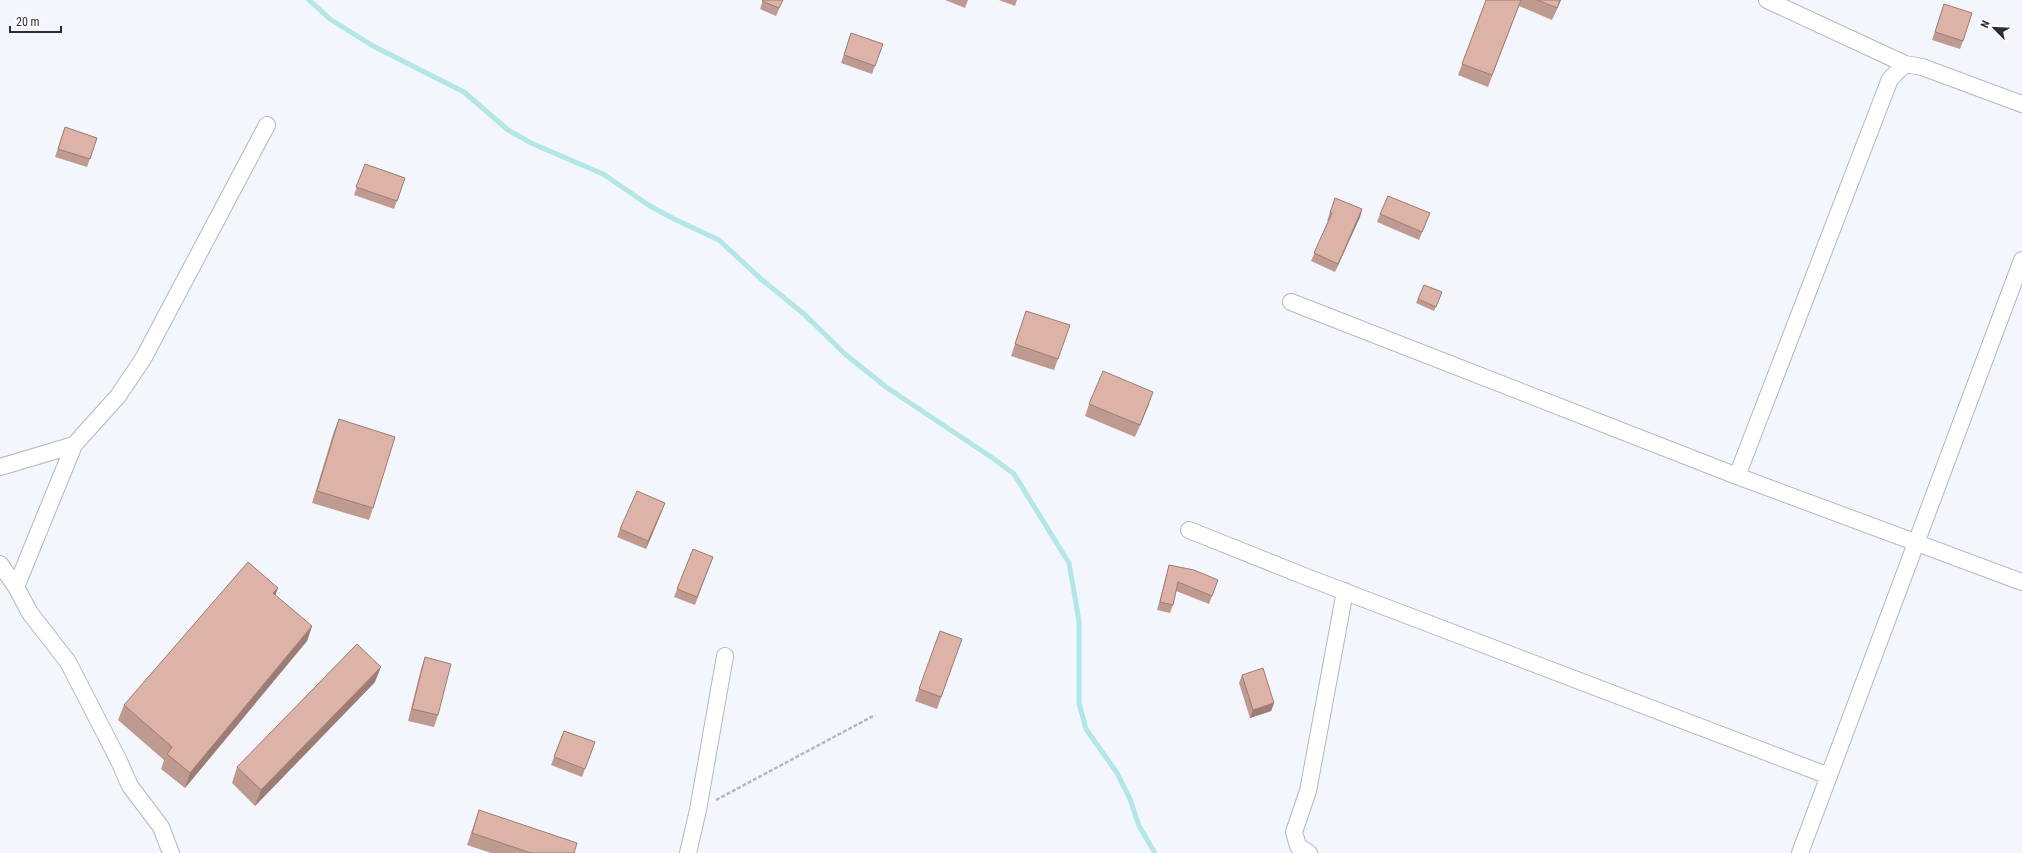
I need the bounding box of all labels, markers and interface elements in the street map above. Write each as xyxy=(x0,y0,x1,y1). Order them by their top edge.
scale bar xyxy=(10,8,61,34)
north arrow xyxy=(1974,8,2014,48)
text: 20 m xyxy=(16,15,40,29)
text: N xyxy=(1978,18,1993,30)

